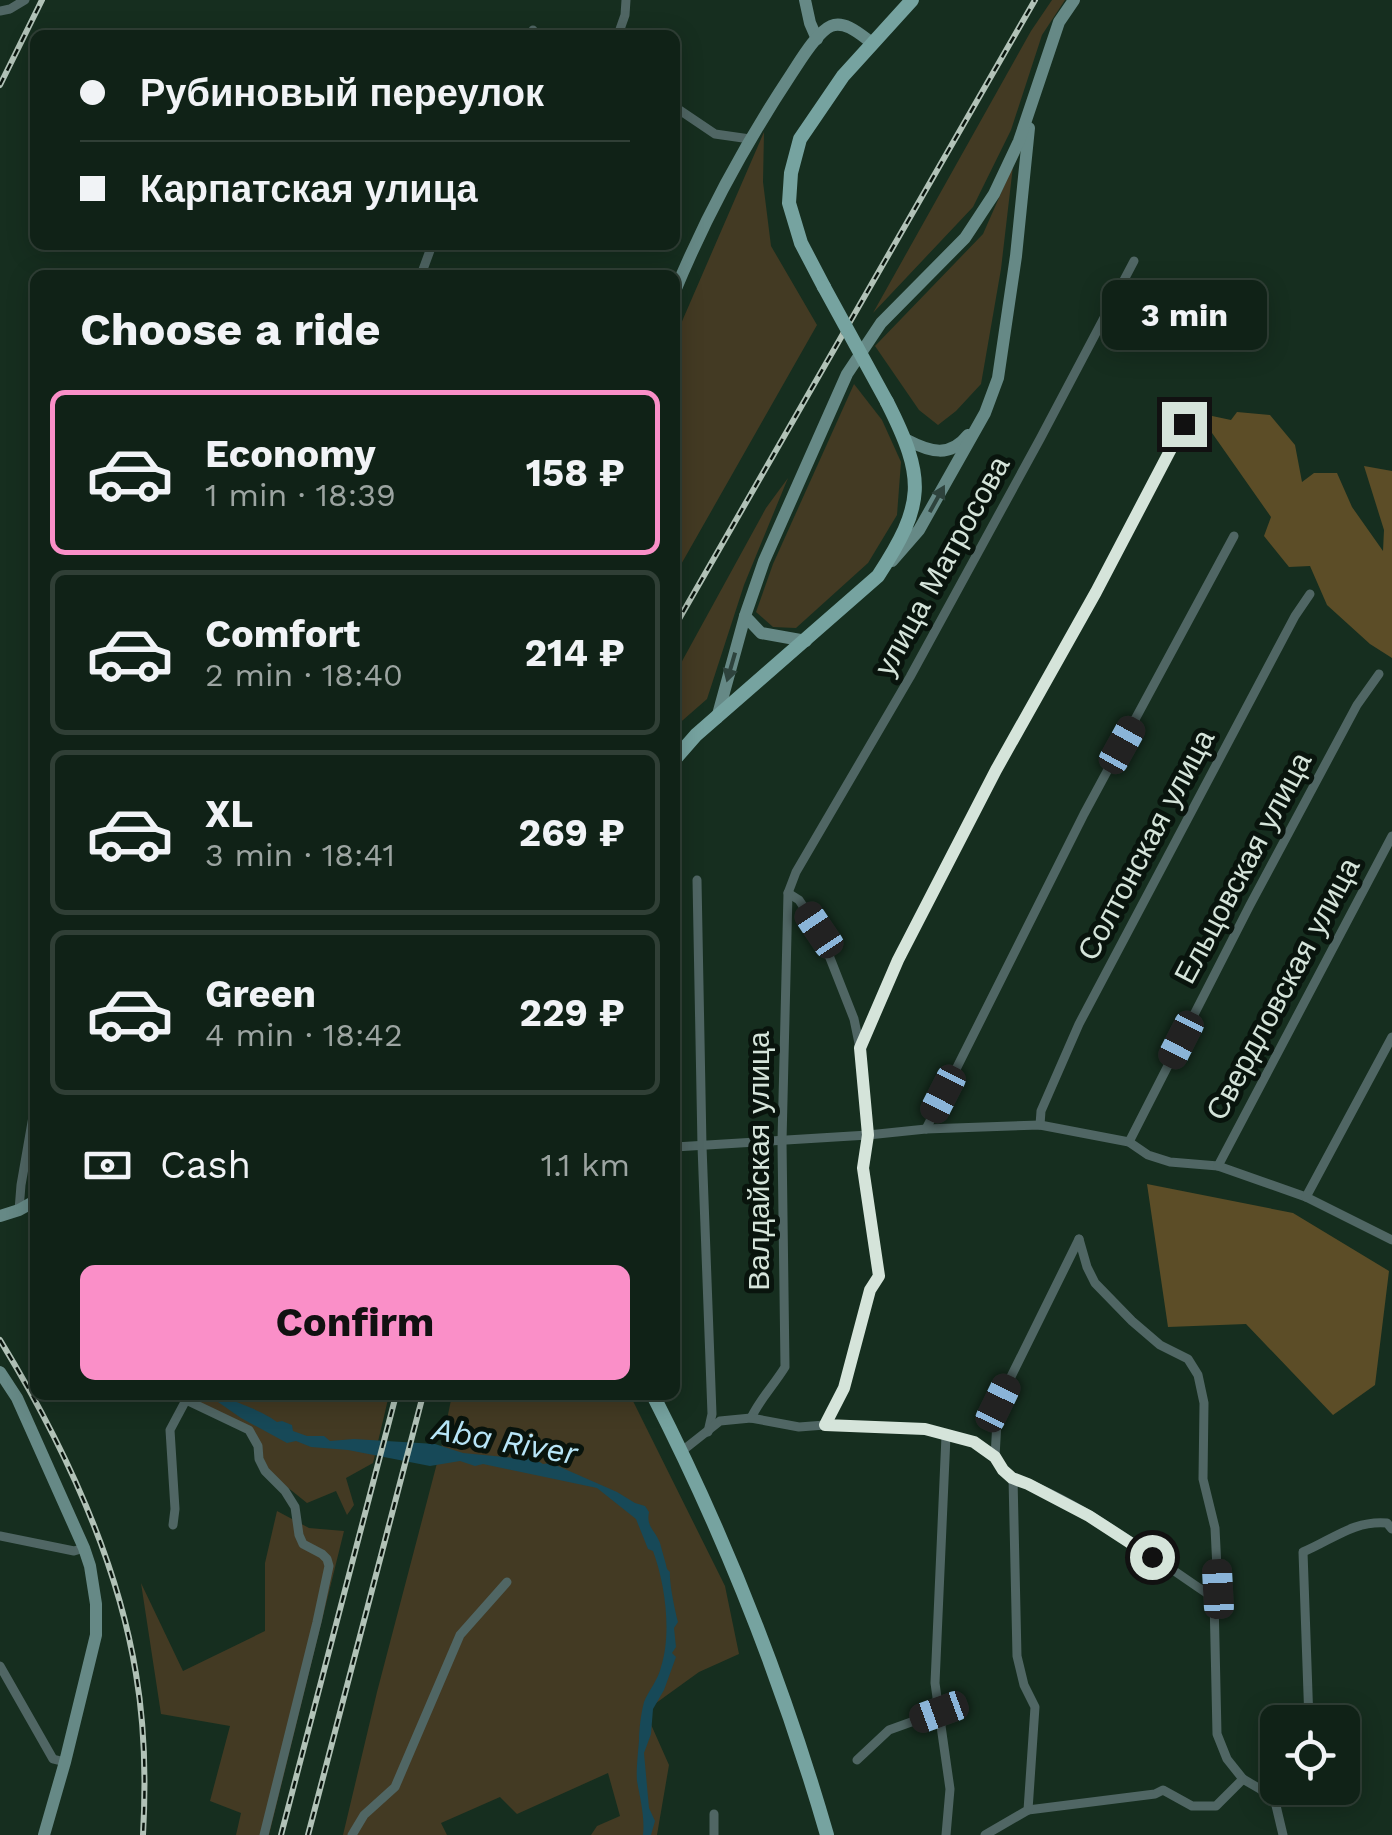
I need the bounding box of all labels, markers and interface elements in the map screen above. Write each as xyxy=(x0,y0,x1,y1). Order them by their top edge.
text: Рубиновый переулок xyxy=(140,71,544,115)
text: Карпатская улица xyxy=(140,167,478,211)
callout: 3 min xyxy=(1102,279,1266,349)
text: 3 min xyxy=(1141,296,1228,334)
text: Choose a ride xyxy=(80,303,380,356)
route end xyxy=(1162,402,1207,447)
icon: car xyxy=(85,428,175,518)
text: Economy xyxy=(205,432,376,476)
street label: улица Матросова xyxy=(867,450,1017,682)
text: 158 ₽ xyxy=(526,451,625,495)
text: 1 min · 18:39 xyxy=(205,476,396,514)
one-way arrow xyxy=(928,485,945,514)
icon: car xyxy=(85,608,175,698)
text: Comfort xyxy=(205,612,360,656)
text: 214 ₽ xyxy=(524,631,625,675)
one-way arrow xyxy=(723,652,738,683)
text: 2 min · 18:40 xyxy=(205,656,403,694)
car xyxy=(1094,711,1150,779)
street label: Солтонская улица xyxy=(1070,723,1221,966)
street label: Ельцовская улица xyxy=(1167,746,1318,989)
icon: car xyxy=(85,788,175,878)
text: XL xyxy=(205,792,253,836)
text: 269 ₽ xyxy=(519,811,625,855)
text: 3 min · 18:41 xyxy=(205,836,395,874)
street label: Свердловская улица xyxy=(1199,851,1367,1126)
car xyxy=(790,897,848,963)
icon: car xyxy=(85,968,175,1058)
text: Green xyxy=(205,972,316,1016)
text: 229 ₽ xyxy=(519,991,625,1035)
car xyxy=(1154,1006,1208,1074)
text: 4 min · 18:42 xyxy=(205,1016,403,1054)
street label: Валдайская улица xyxy=(741,1031,776,1291)
car xyxy=(916,1060,970,1128)
icon: cash xyxy=(80,1138,135,1193)
text: Cash xyxy=(160,1143,251,1187)
text: 1.1 km xyxy=(541,1146,630,1184)
button: Confirm xyxy=(80,1265,630,1380)
car xyxy=(971,1369,1025,1437)
water label: Aba River xyxy=(428,1409,582,1473)
route start xyxy=(1130,1535,1175,1580)
car xyxy=(1201,1558,1235,1620)
car xyxy=(906,1688,972,1736)
map controls xyxy=(1260,1705,1360,1805)
button: locate xyxy=(1260,1705,1360,1805)

